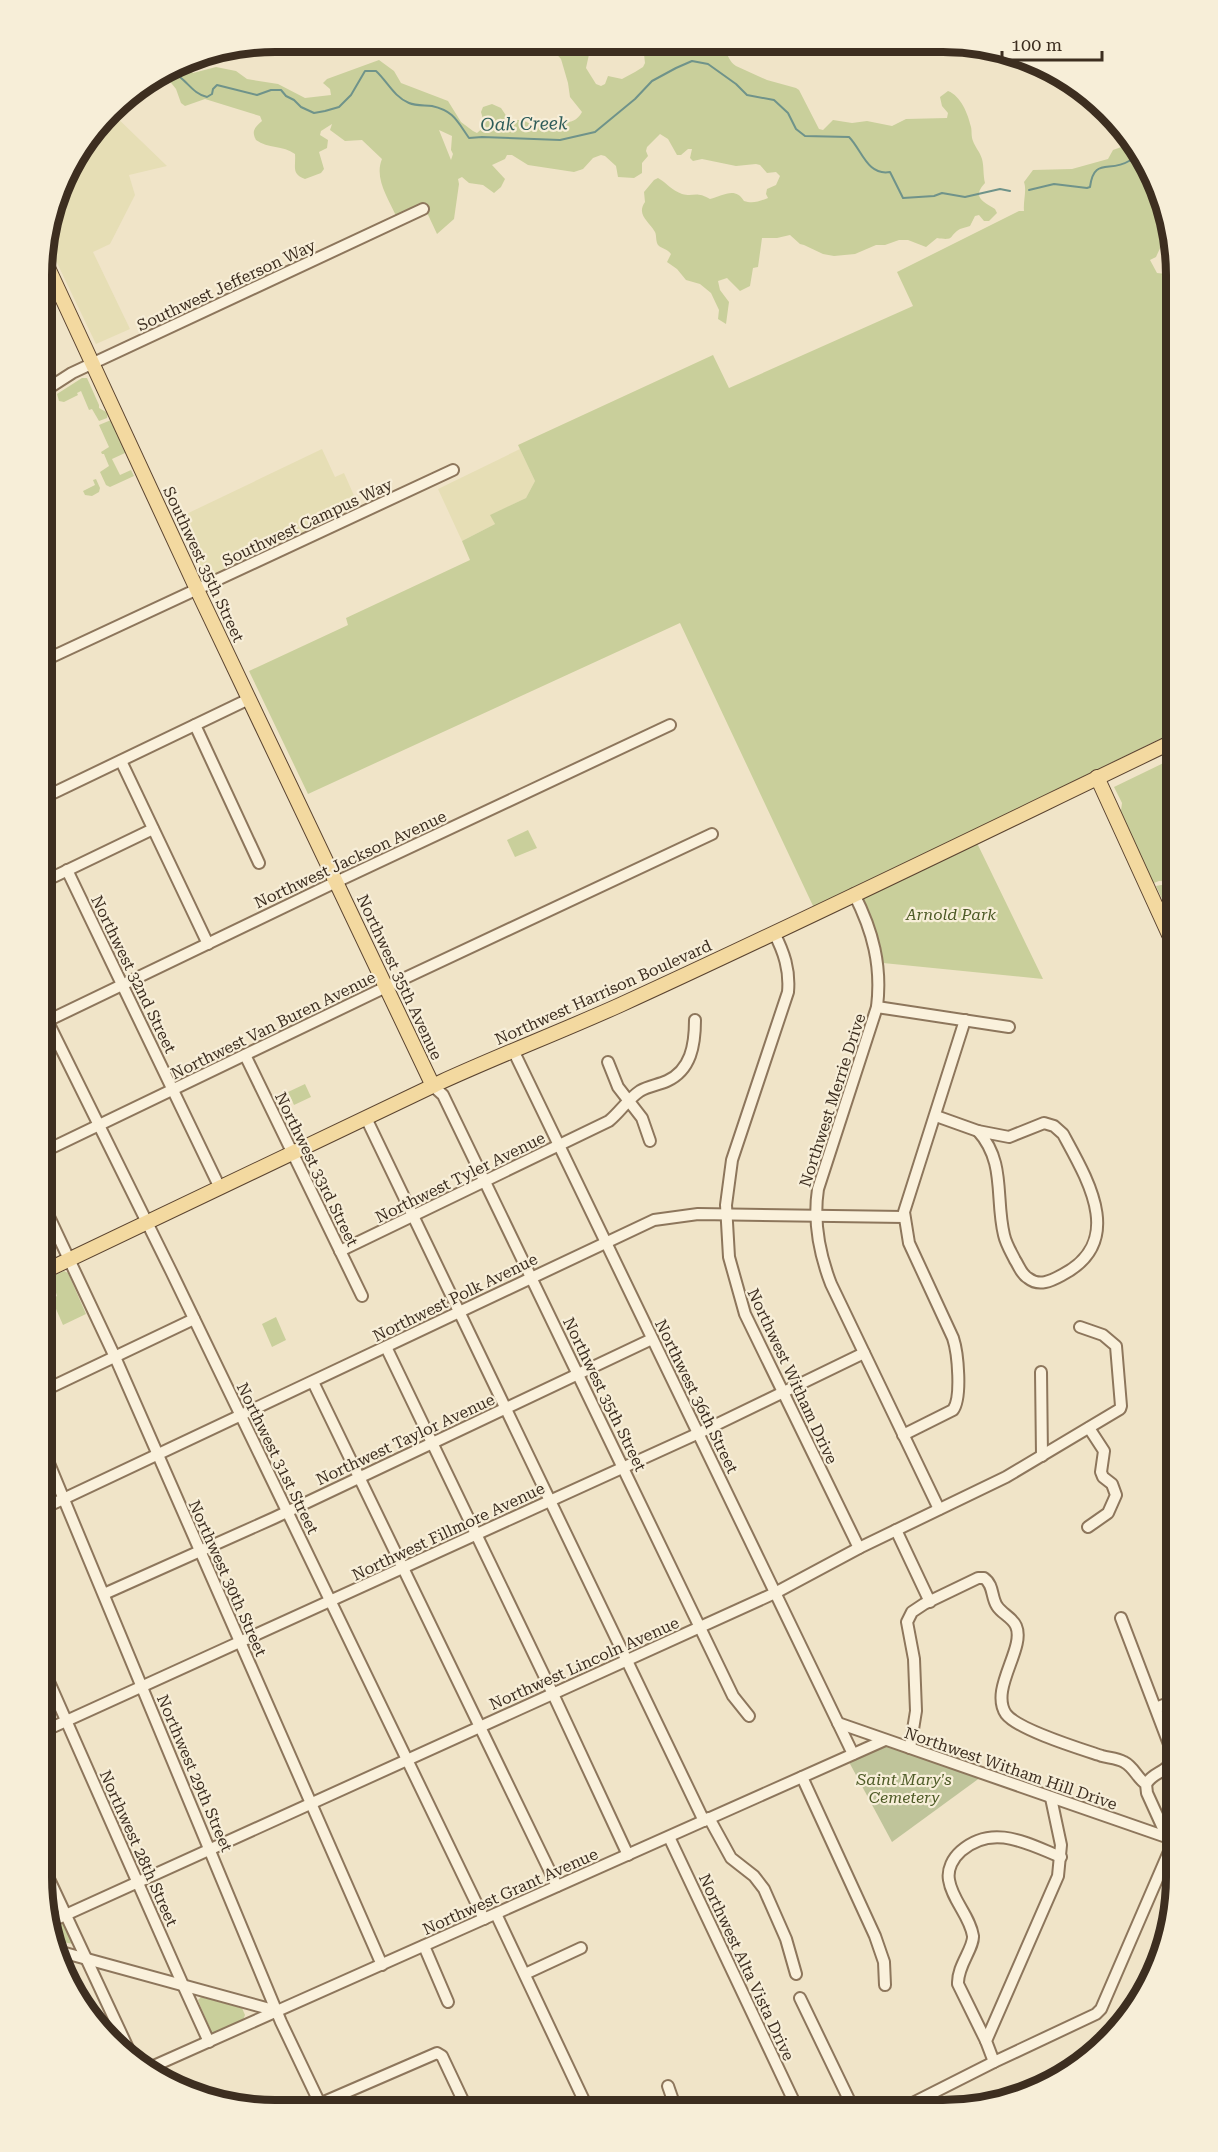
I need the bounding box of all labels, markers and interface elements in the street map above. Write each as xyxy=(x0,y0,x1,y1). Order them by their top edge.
scale bar xyxy=(1002,24,1102,62)
text: 100 m xyxy=(1011,34,1062,55)
water label: Oak Creek xyxy=(480,112,568,135)
street label: Southwest Jefferson Way xyxy=(134,235,319,335)
street label: Southwest Campus Way xyxy=(219,474,396,570)
street label: Southwest 35th Street xyxy=(159,483,248,645)
street label: Northwest Jackson Avenue xyxy=(251,806,450,912)
street label: Northwest 35th Avenue xyxy=(353,891,446,1063)
street label: Northwest 32nd Street xyxy=(87,892,180,1056)
park label: Arnold Park xyxy=(905,905,996,924)
street label: Northwest Harrison Boulevard xyxy=(492,936,714,1049)
street label: Northwest Van Buren Avenue xyxy=(168,967,379,1083)
street label: Northwest Merrie Drive xyxy=(795,1011,870,1189)
street label: Northwest 33rd Street xyxy=(271,1089,362,1249)
street label: Northwest Tyler Avenue xyxy=(372,1128,548,1227)
street label: Northwest Polk Avenue xyxy=(370,1249,541,1346)
street label: Northwest Witham Drive xyxy=(743,1285,842,1467)
street label: Northwest 35th Street xyxy=(559,1314,650,1474)
street label: Northwest 36th Street xyxy=(651,1316,742,1476)
street label: Northwest 31st Street xyxy=(233,1379,323,1537)
street label: Northwest Taylor Avenue xyxy=(313,1390,498,1489)
street label: Northwest Fillmore Avenue xyxy=(349,1478,548,1585)
street label: Northwest 30th Street xyxy=(185,1497,271,1659)
street label: Northwest Lincoln Avenue xyxy=(486,1613,682,1714)
street label: Northwest 29th Street xyxy=(153,1692,236,1855)
street label: Northwest Witham Hill Drive xyxy=(902,1723,1120,1814)
street label: Northwest 28th Street xyxy=(96,1767,182,1929)
park label: Saint Mary's Cemetery xyxy=(855,1770,952,1807)
street label: Northwest Grant Avenue xyxy=(420,1844,601,1939)
street label: Northwest Alta Vista Drive xyxy=(695,1871,798,2064)

